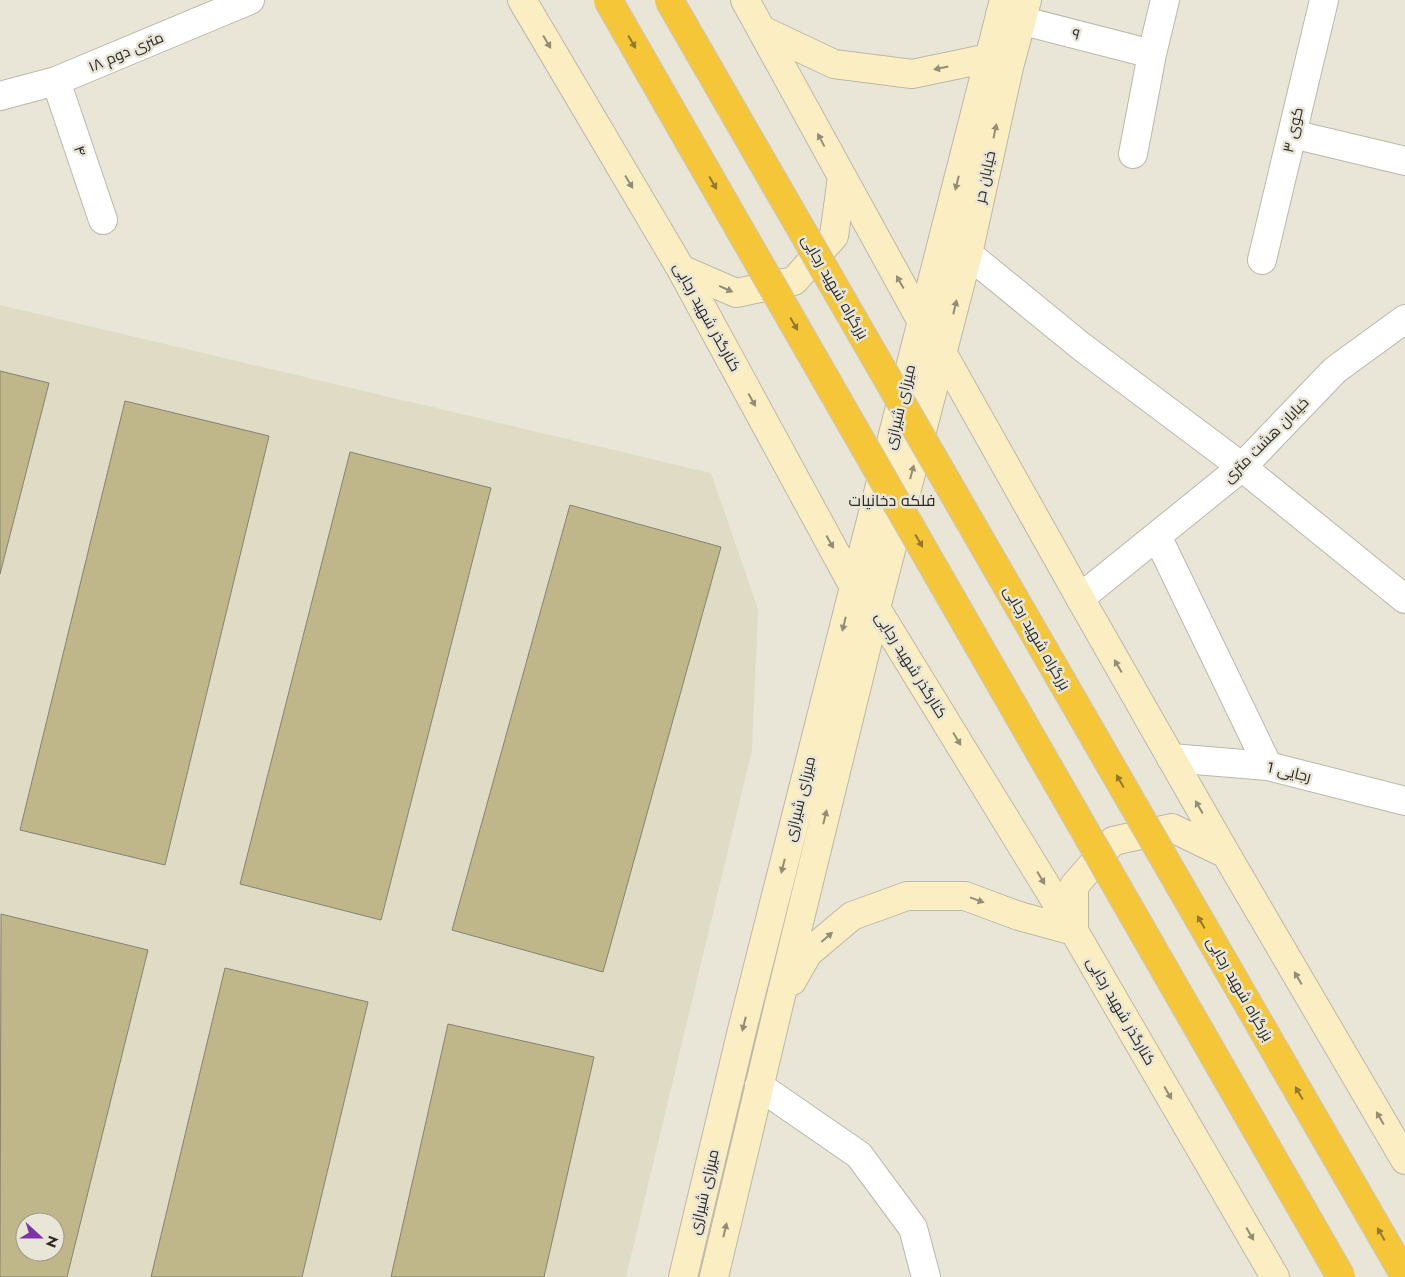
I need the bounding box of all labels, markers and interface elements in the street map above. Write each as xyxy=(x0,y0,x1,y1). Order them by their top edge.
street label: ۹ xyxy=(1070,22,1082,46)
street label: ۱۸ متری دوم xyxy=(85,26,167,78)
one-way arrow xyxy=(542,35,551,49)
one-way arrow xyxy=(628,36,637,49)
one-way arrow xyxy=(933,64,949,72)
street label: کوی ۳ xyxy=(1277,105,1309,155)
one-way arrow xyxy=(991,124,999,139)
one-way arrow xyxy=(817,133,826,146)
street label: ۴ xyxy=(68,143,92,159)
street label: خیابان حر xyxy=(969,149,1001,206)
one-way arrow xyxy=(625,175,634,188)
one-way arrow xyxy=(953,175,961,190)
one-way arrow xyxy=(709,177,718,190)
street label: بزرگراه شهید رجایی xyxy=(796,231,874,343)
street label: کنارگذر شهید رجایی xyxy=(668,258,746,376)
one-way arrow xyxy=(895,275,904,289)
one-way arrow xyxy=(719,285,733,293)
one-way arrow xyxy=(951,299,959,314)
one-way arrow xyxy=(790,318,799,331)
street label: میرزای شیرازی xyxy=(879,362,921,452)
one-way arrow xyxy=(748,392,756,407)
street label: خیابان هشت متری xyxy=(1218,392,1314,488)
one-way arrow xyxy=(908,465,916,480)
district label: فلکه دخانیات xyxy=(849,489,935,512)
one-way arrow xyxy=(914,534,923,548)
one-way arrow xyxy=(825,536,834,549)
street label: بزرگراه شهید رجایی xyxy=(998,582,1076,694)
street label: کنارگذر شهید رجایی xyxy=(869,607,953,723)
one-way arrow xyxy=(840,616,848,631)
one-way arrow xyxy=(1114,658,1122,673)
one-way arrow xyxy=(952,732,961,745)
street label: میرزای شیرازی xyxy=(779,754,821,844)
street label: رجایی 1 xyxy=(1264,756,1314,788)
one-way arrow xyxy=(1115,774,1124,787)
one-way arrow xyxy=(1194,800,1203,814)
one-way arrow xyxy=(821,809,829,824)
one-way arrow xyxy=(779,859,787,874)
one-way arrow xyxy=(1037,871,1046,884)
one-way arrow xyxy=(970,896,985,904)
one-way arrow xyxy=(1196,915,1205,928)
one-way arrow xyxy=(821,932,833,943)
street label: بزرگراه شهید رجایی xyxy=(1201,933,1279,1045)
street label: کنارگذر شهید رجایی xyxy=(1081,953,1161,1069)
one-way arrow xyxy=(1294,971,1303,984)
one-way arrow xyxy=(740,1016,748,1031)
one-way arrow xyxy=(1164,1086,1173,1100)
one-way arrow xyxy=(1295,1086,1304,1099)
one-way arrow xyxy=(1376,1111,1385,1124)
street label: میرزای شیرازی xyxy=(683,1147,725,1237)
north arrow xyxy=(15,1212,65,1262)
one-way arrow xyxy=(721,1222,729,1237)
one-way arrow xyxy=(1245,1227,1254,1240)
one-way arrow xyxy=(1376,1227,1385,1240)
text: N xyxy=(41,1233,63,1250)

